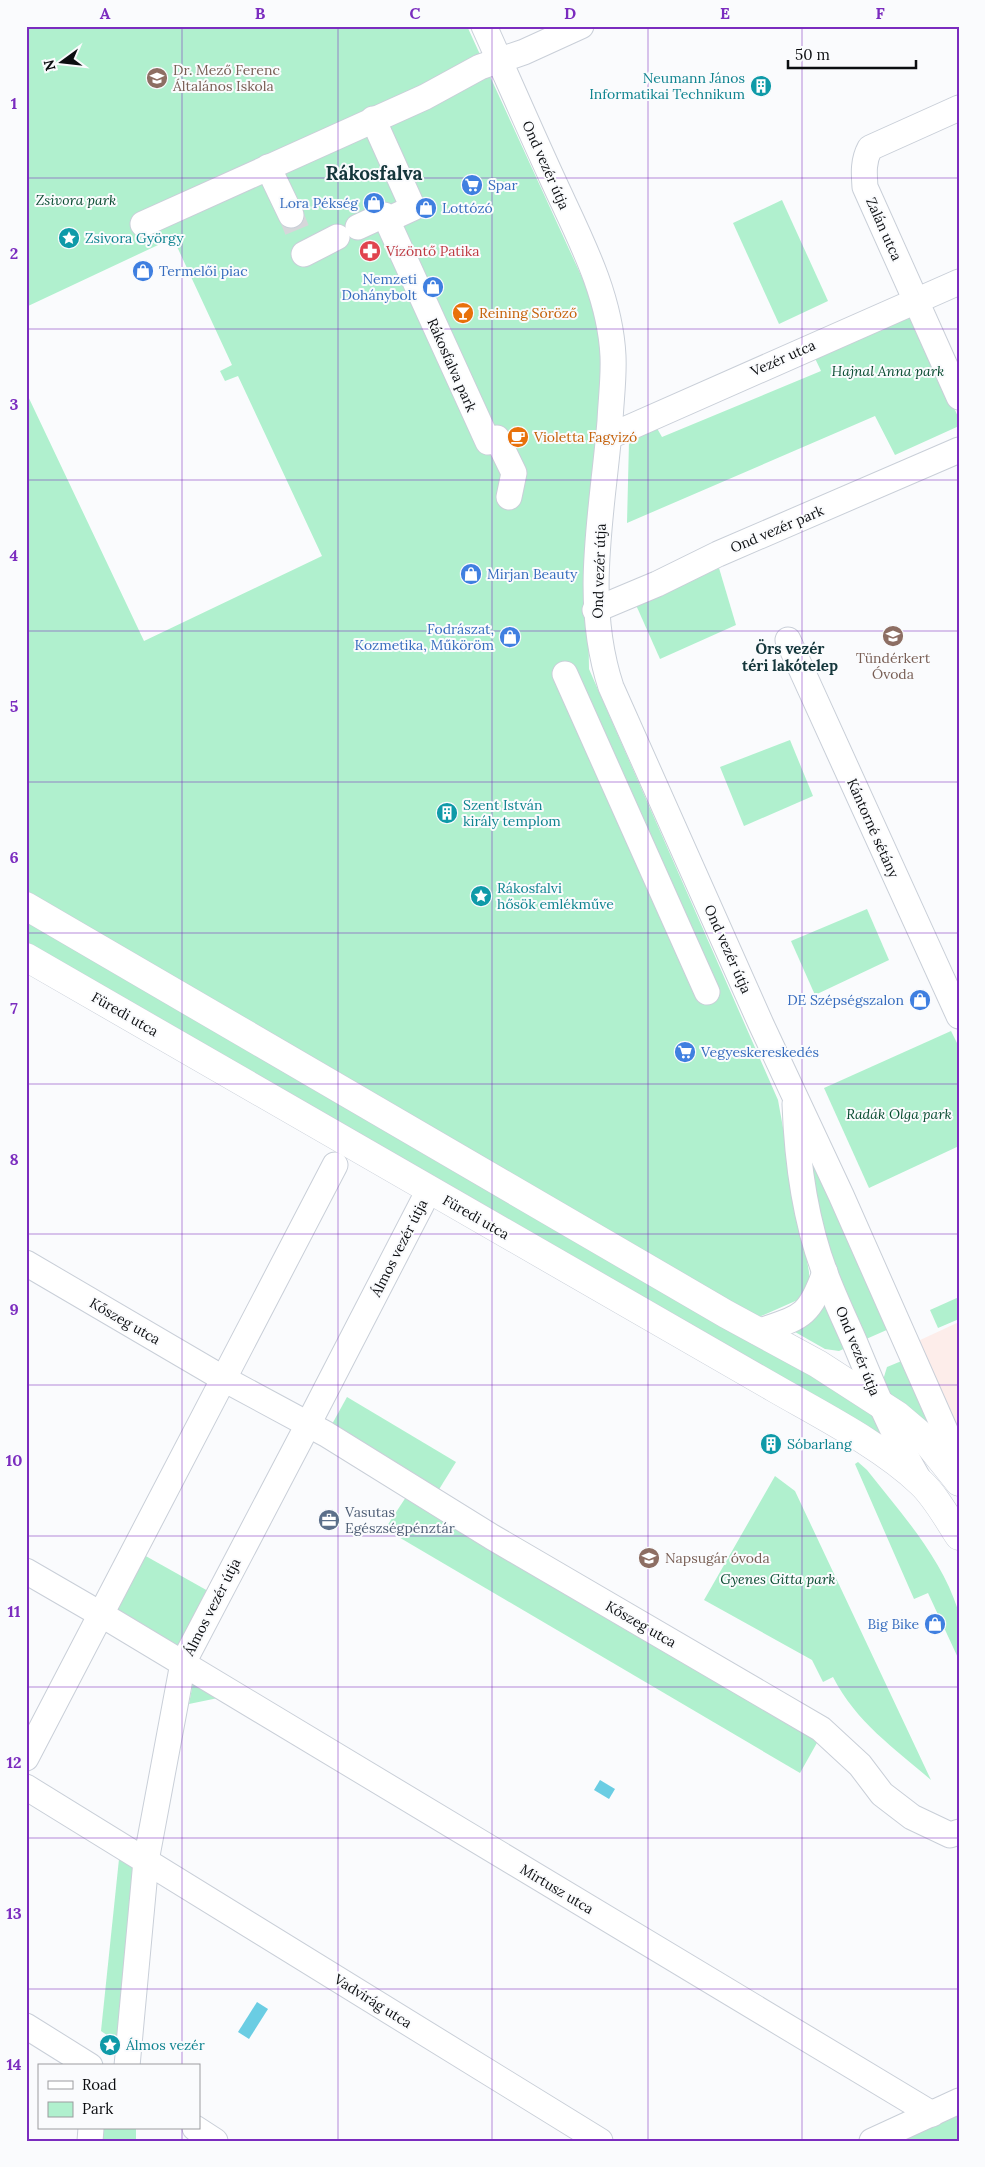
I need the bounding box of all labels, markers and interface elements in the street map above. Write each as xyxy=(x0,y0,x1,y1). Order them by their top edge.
text: A xyxy=(100,3,111,23)
text: B xyxy=(255,3,266,23)
text: C xyxy=(409,3,421,23)
text: D xyxy=(564,3,576,23)
text: E xyxy=(720,3,730,23)
text: F xyxy=(875,3,885,23)
north arrow xyxy=(38,38,88,88)
scale bar xyxy=(788,38,915,70)
text: 50 m xyxy=(795,45,830,64)
text: N xyxy=(39,58,60,73)
place label: Dr. Mező Ferenc Általános Iskola xyxy=(172,61,280,95)
school or university icon: Dr. Mező Ferenc Általános Iskola xyxy=(145,66,169,90)
place label: Neumann János Informatikai Technikum xyxy=(589,69,745,103)
building icon: Neumann János Informatikai Technikum xyxy=(749,74,773,98)
text: 1 xyxy=(11,93,17,113)
street label: Ond vezér útja xyxy=(518,118,574,212)
district label: Rákosfalva xyxy=(325,161,423,185)
supermarket icon: Spar xyxy=(460,173,484,197)
place label: Spar xyxy=(488,176,518,194)
park label: Zsivora park xyxy=(36,191,116,209)
shop icon: Lora Pékség xyxy=(362,191,386,215)
place label: Lora Pékség xyxy=(280,194,358,212)
street label: Zalán utca xyxy=(862,195,906,263)
shop icon: Lottózó xyxy=(414,196,438,220)
place label: Lottózó xyxy=(442,199,493,217)
place icon: Zsivora György xyxy=(57,226,81,250)
place label: Zsivora György xyxy=(85,229,184,247)
pharmacy icon: Vízöntő Patika xyxy=(358,239,382,263)
place label: Vízöntő Patika xyxy=(385,242,479,260)
text: 2 xyxy=(10,243,18,263)
shop icon: Termelői piac xyxy=(131,259,155,283)
place label: Termelői piac xyxy=(159,262,248,280)
place label: Nemzeti Dohánybolt xyxy=(341,270,418,304)
shop icon: Nemzeti Dohánybolt xyxy=(421,275,445,299)
bar icon: Reining Söröző xyxy=(451,301,475,325)
place label: Reining Söröző xyxy=(479,304,577,322)
street label: Rákosfalva park xyxy=(423,315,481,415)
street label: Vezér utca xyxy=(747,336,818,381)
park label: Hajnal Anna park xyxy=(832,362,944,380)
text: 3 xyxy=(10,394,19,414)
cafe icon: Violetta Fagyizó xyxy=(506,425,530,449)
place label: Violetta Fagyizó xyxy=(533,428,637,446)
street label: Ond vezér park xyxy=(728,501,827,557)
street label: Ond vezér útja xyxy=(588,523,610,619)
text: 4 xyxy=(10,545,19,565)
shop icon: Mirjan Beauty xyxy=(459,562,483,586)
place label: Mirjan Beauty xyxy=(487,565,578,583)
place label: Fodrászat, Kozmetika, Műköröm xyxy=(355,620,494,654)
school or university icon: Tündérkert Óvoda xyxy=(881,624,905,648)
shop icon: Fodrászat, Kozmetika, Műköröm xyxy=(498,625,522,649)
district label: Örs vezér téri lakótelep xyxy=(742,639,838,675)
place label: Tündérkert Óvoda xyxy=(856,649,931,683)
text: 5 xyxy=(10,696,19,716)
street label: Kántorné sétány xyxy=(843,775,903,881)
place label: Szent István király templom xyxy=(463,796,561,830)
building icon: Szent István király templom xyxy=(435,801,459,825)
text: 6 xyxy=(9,847,19,867)
place label: Rákosfalvi hősök emlékműve xyxy=(497,879,614,913)
place icon: Rákosfalvi hősök emlékműve xyxy=(469,884,493,908)
street label: Ond vezér útja xyxy=(700,902,756,996)
street label: Füredi utca xyxy=(89,988,161,1040)
shop icon: DE Szépségszalon xyxy=(908,988,932,1012)
place label: DE Szépségszalon xyxy=(787,991,904,1009)
text: 7 xyxy=(10,998,18,1018)
supermarket icon: Vegyeskereskedés xyxy=(673,1040,697,1064)
place label: Vegyeskereskedés xyxy=(700,1043,819,1061)
park label: Radák Olga park xyxy=(846,1105,952,1123)
text: 8 xyxy=(9,1149,19,1169)
street label: Füredi utca xyxy=(440,1191,512,1243)
street label: Álmos vezér útja xyxy=(366,1196,431,1301)
street label: Kőszeg utca xyxy=(87,1294,163,1348)
text: 9 xyxy=(9,1299,19,1319)
street label: Ond vezér útja xyxy=(832,1303,884,1399)
building icon: Sóbarlang xyxy=(759,1432,783,1456)
place label: Sóbarlang xyxy=(787,1435,852,1453)
text: 10 xyxy=(6,1450,22,1470)
place label: Vasutas Egészségpénztár xyxy=(344,1503,455,1537)
office icon: Vasutas Egészségpénztár xyxy=(317,1508,341,1532)
school or university icon: Napsugár óvoda xyxy=(637,1546,661,1570)
place label: Napsugár óvoda xyxy=(665,1549,770,1567)
street label: Álmos vezér útja xyxy=(179,1555,244,1660)
park label: Gyenes Gitta park xyxy=(720,1570,836,1588)
street label: Kőszeg utca xyxy=(603,1597,679,1651)
text: 11 xyxy=(8,1601,21,1621)
shop icon: Big Bike xyxy=(923,1612,947,1636)
place label: Big Bike xyxy=(868,1615,919,1633)
text: 12 xyxy=(6,1752,22,1772)
street label: Mirtusz utca xyxy=(517,1860,597,1918)
text: 13 xyxy=(6,1903,22,1923)
street label: Vadvirág utca xyxy=(330,1969,415,2032)
place icon: Álmos vezér xyxy=(98,2033,122,2057)
place label: Álmos vezér xyxy=(125,2036,205,2054)
text: 14 xyxy=(6,2054,22,2074)
legend xyxy=(38,2064,200,2130)
text: Road xyxy=(82,2075,117,2094)
text: Park xyxy=(82,2099,113,2118)

